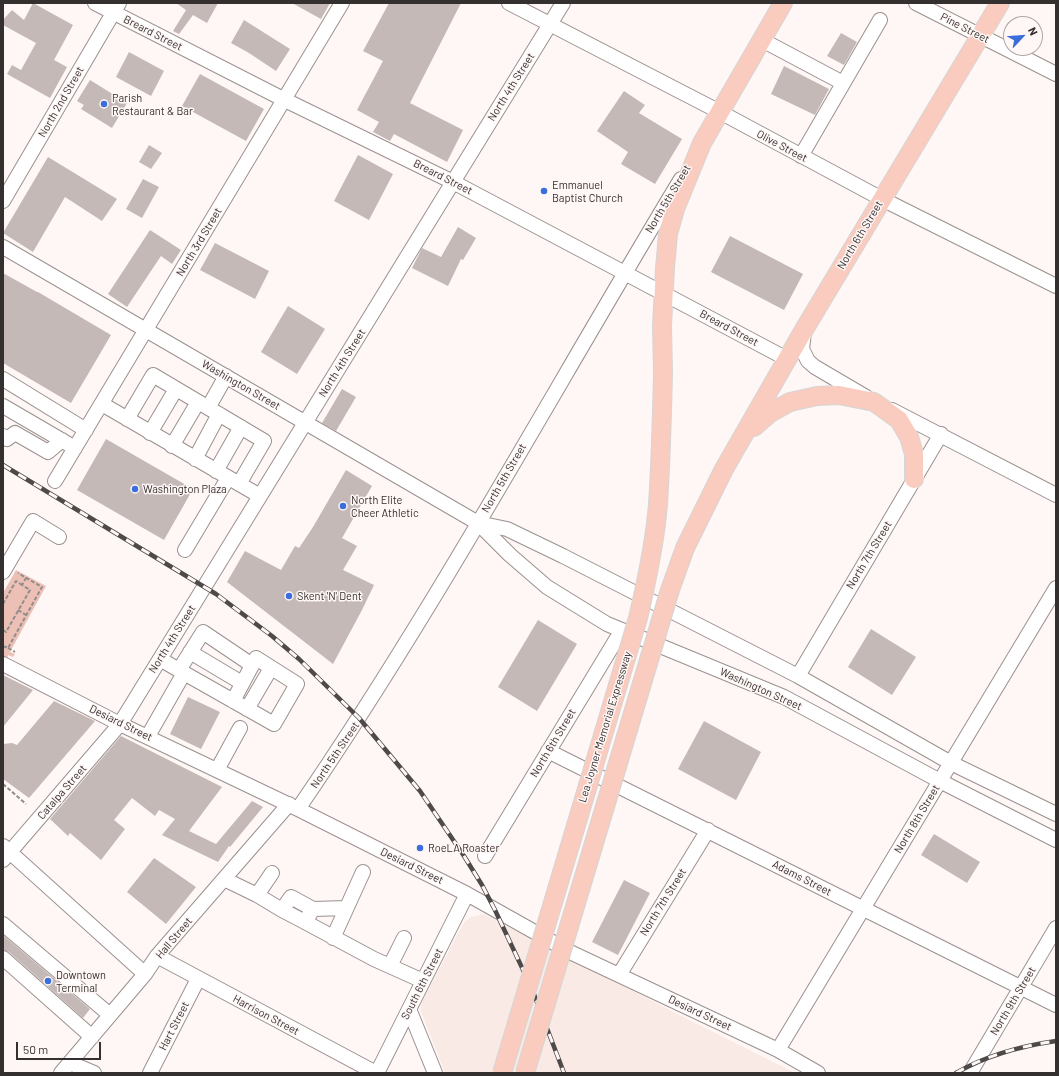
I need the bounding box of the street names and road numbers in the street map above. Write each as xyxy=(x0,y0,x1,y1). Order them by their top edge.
street label: Pine Street xyxy=(938,10,992,46)
street label: Breard Street xyxy=(121,12,185,54)
street label: North 4th Street xyxy=(485,50,537,124)
street label: North 2nd Street xyxy=(35,64,87,140)
street label: Olive Street xyxy=(754,127,810,165)
street label: Breard Street xyxy=(411,156,475,198)
street label: North 5th Street xyxy=(642,162,694,236)
street label: North 6th Street xyxy=(834,198,886,272)
street label: North 3rd Street xyxy=(173,205,225,279)
street label: Breard Street xyxy=(697,307,761,349)
street label: North 4th Street xyxy=(316,326,368,400)
street label: Washington Street xyxy=(199,357,283,413)
street label: North 5th Street xyxy=(479,441,529,515)
street label: North 7th Street xyxy=(843,519,895,591)
street label: North 4th Street xyxy=(146,602,198,676)
street label: Lea Joyner Memorial Expressway xyxy=(576,650,634,804)
street label: Washington Street xyxy=(718,665,804,713)
street label: Desiard Street xyxy=(87,702,155,744)
street label: North 6th Street xyxy=(527,706,579,780)
street label: North 5th Street xyxy=(308,719,362,791)
street label: Catalpa Street xyxy=(35,762,89,822)
street label: North 8th Street xyxy=(891,782,943,856)
street label: Desiard Street xyxy=(378,845,446,887)
street label: Adams Street xyxy=(770,857,834,899)
street label: North 7th Street xyxy=(637,866,689,938)
street label: Hall Street xyxy=(153,915,195,961)
street label: South 6th Street xyxy=(398,946,446,1022)
street label: North 9th Street xyxy=(987,964,1039,1038)
street label: Harrison Street xyxy=(231,992,301,1038)
street label: Desiard Street xyxy=(666,993,734,1033)
street label: Hart Street xyxy=(156,999,192,1053)

